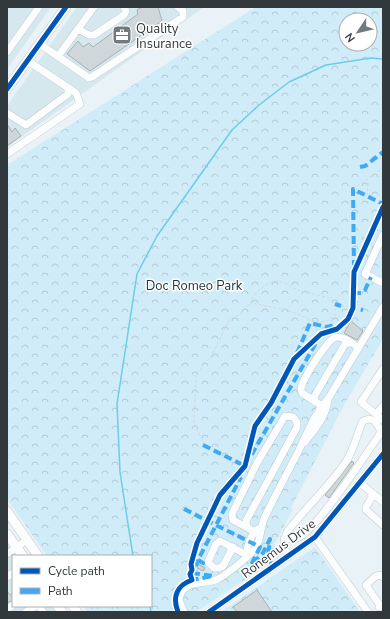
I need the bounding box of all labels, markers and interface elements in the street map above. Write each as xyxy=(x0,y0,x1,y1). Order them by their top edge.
north arrow xyxy=(338,12,378,52)
place label: Quality Insurance xyxy=(136,20,192,53)
office icon: Quality Insurance xyxy=(111,24,133,46)
text: N xyxy=(342,30,359,45)
park label: Doc Romeo Park xyxy=(146,277,243,295)
street label: Ronemus Drive xyxy=(238,515,320,583)
legend xyxy=(12,555,152,607)
text: Cycle path xyxy=(48,563,105,579)
text: Path xyxy=(48,583,73,599)

